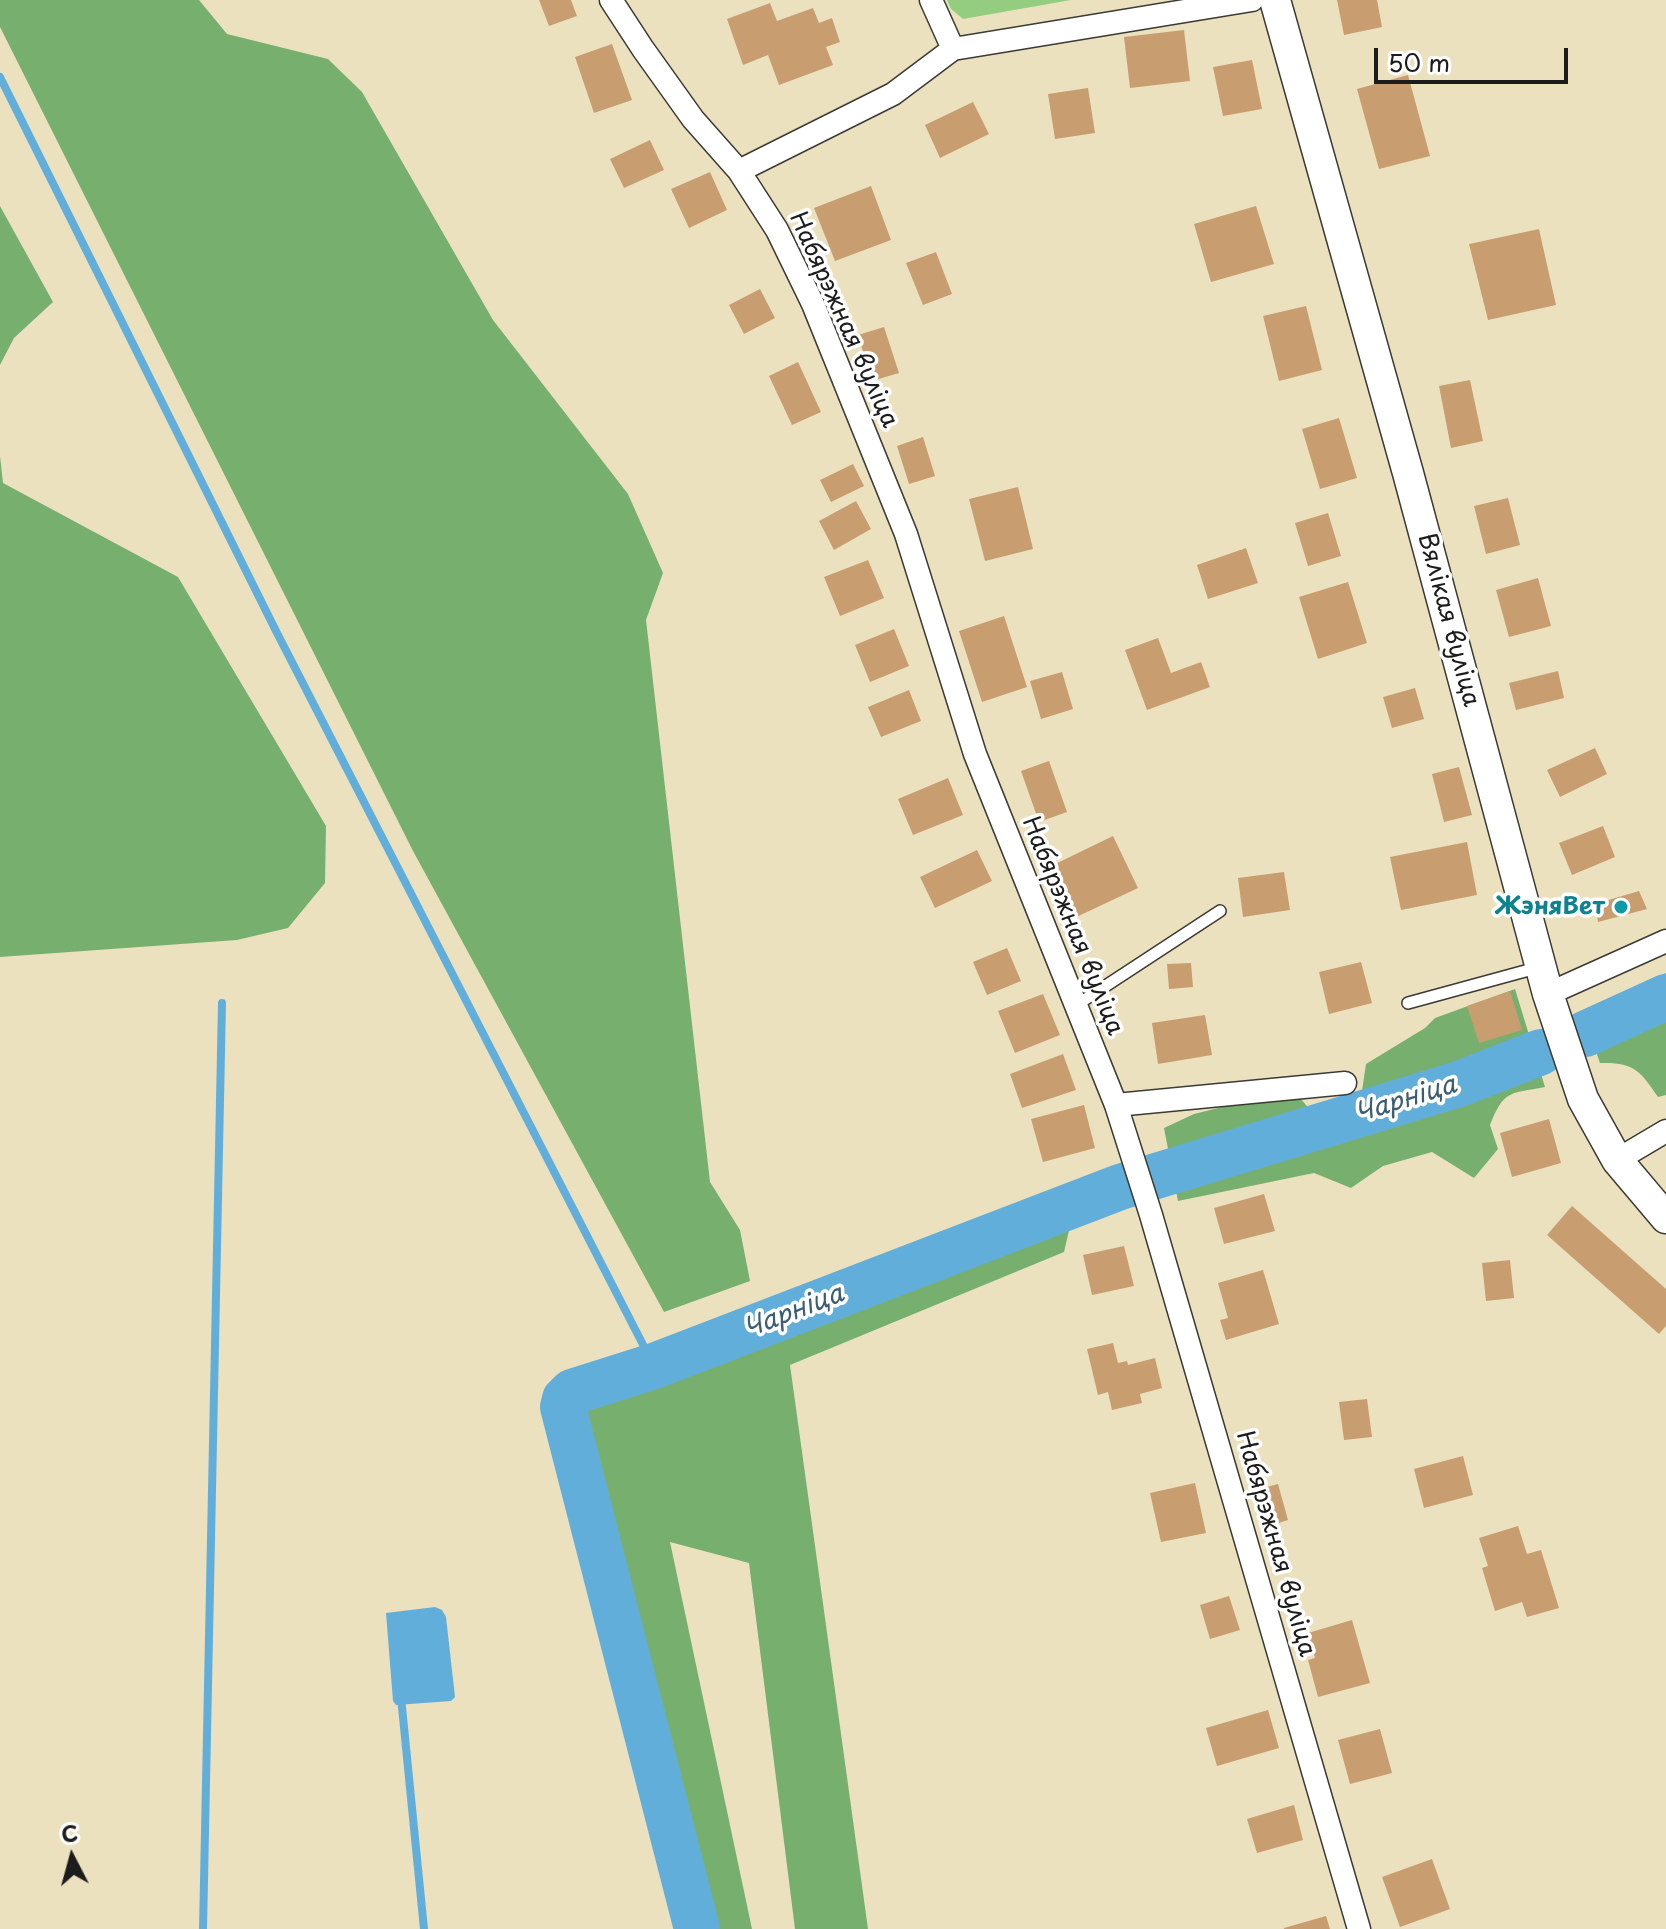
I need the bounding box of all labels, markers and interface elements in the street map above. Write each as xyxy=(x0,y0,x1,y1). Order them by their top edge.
scale bar xyxy=(1378,32,1572,82)
text: 50 m xyxy=(1388,44,1450,80)
street label: Набярэжная вуліца xyxy=(782,208,904,432)
street label: Вялікая вуліца xyxy=(1411,530,1485,710)
street label: Набярэжная вуліца xyxy=(1015,813,1129,1039)
place label: ЖэняВет xyxy=(1495,893,1605,921)
marker: ЖэняВет xyxy=(1612,898,1630,916)
water label: Чарніца xyxy=(1351,1070,1461,1130)
water label: Чарніца xyxy=(740,1279,848,1345)
street label: Набярэжная вуліца xyxy=(1229,1428,1321,1660)
text: С xyxy=(59,1815,79,1850)
north arrow xyxy=(32,1817,112,1897)

